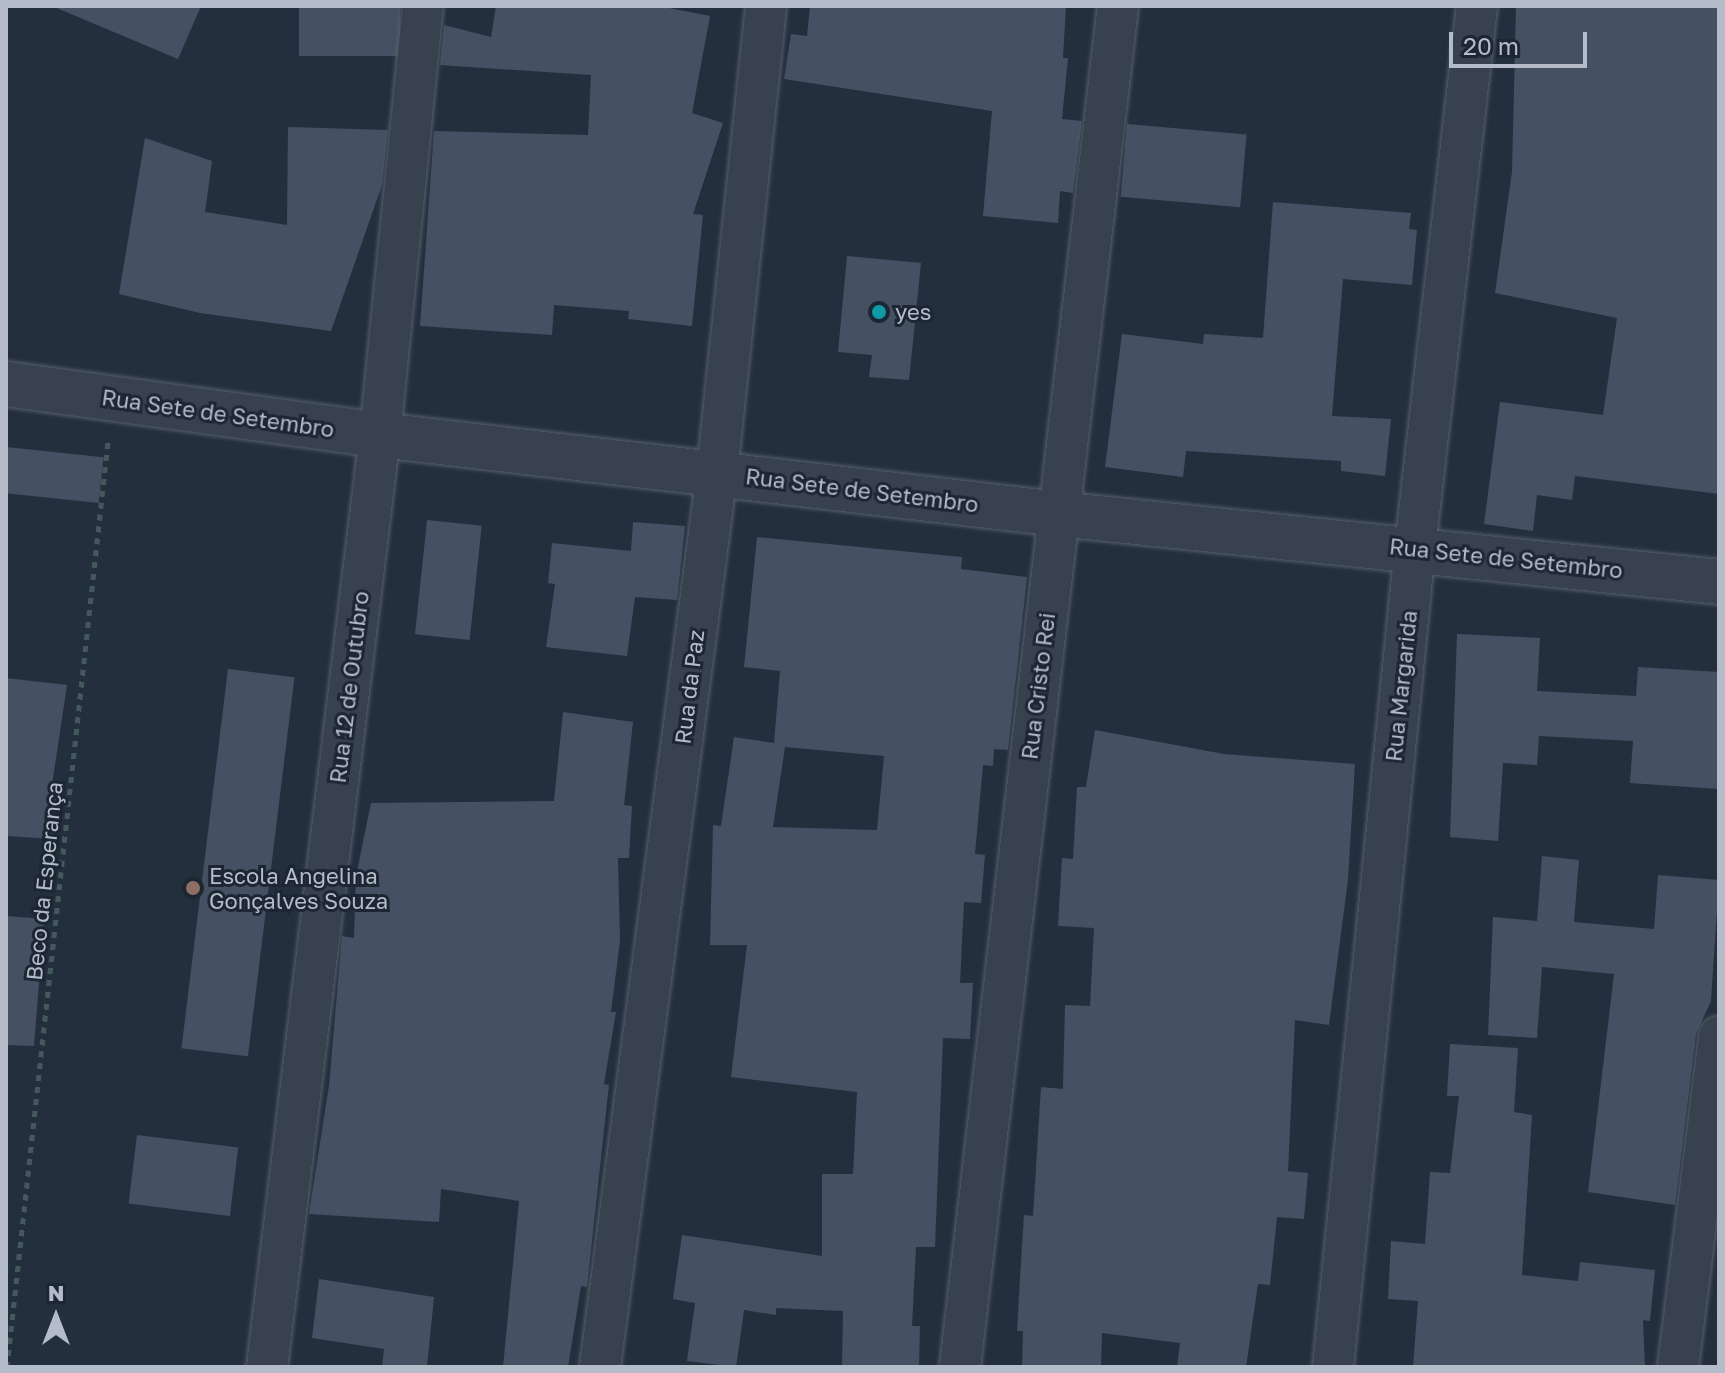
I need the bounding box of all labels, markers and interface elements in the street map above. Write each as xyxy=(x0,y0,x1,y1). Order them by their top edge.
scale bar xyxy=(1453,16,1591,66)
text: 20 m xyxy=(1463,31,1519,60)
place label: yes xyxy=(895,299,931,325)
marker: yes xyxy=(870,303,888,321)
street label: Rua Sete de Setembro xyxy=(100,384,336,442)
street label: Rua Sete de Setembro xyxy=(744,463,980,517)
street label: Rua Sete de Setembro xyxy=(1388,533,1624,583)
street label: Rua 12 de Outubro xyxy=(324,589,374,785)
street label: Rua Margarida xyxy=(1380,609,1422,763)
street label: Rua Cristo Rei xyxy=(1016,611,1060,761)
street label: Rua da Paz xyxy=(669,628,709,746)
street label: Beco da Esperança xyxy=(20,780,68,982)
place label: Escola Angelina Gonçalves Souza xyxy=(209,862,388,914)
marker: Escola Angelina Gonçalves Souza xyxy=(184,879,202,897)
north arrow xyxy=(16,1277,96,1357)
text: N xyxy=(48,1279,64,1306)

